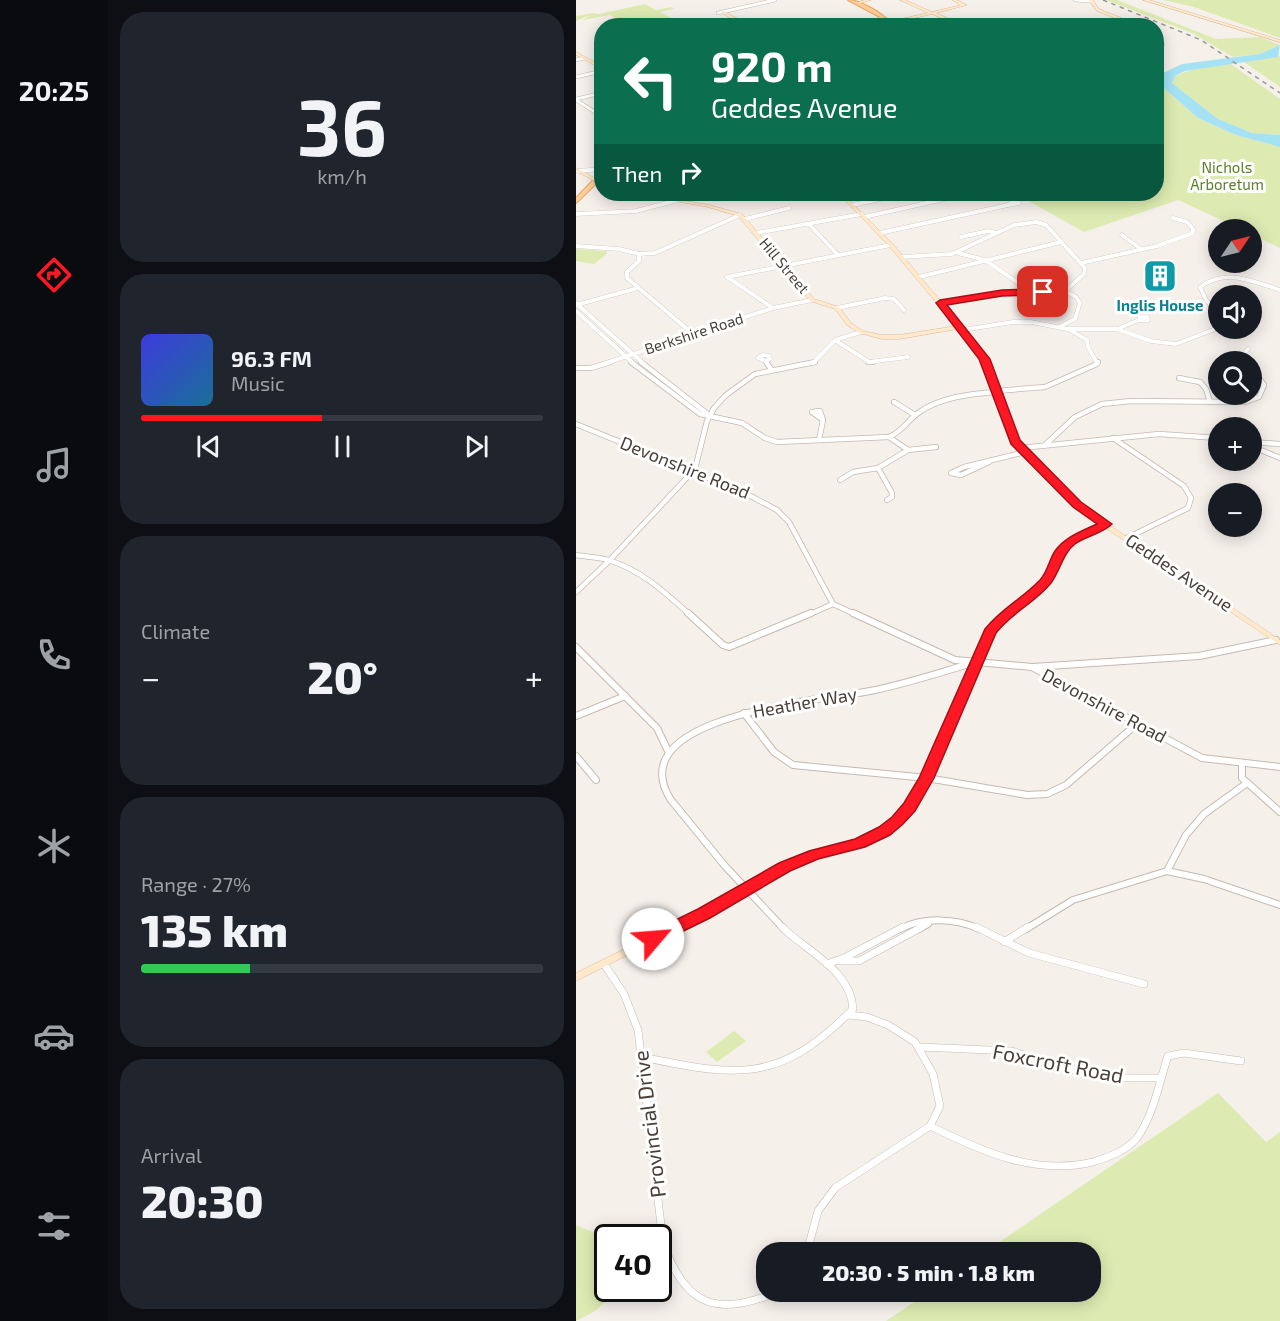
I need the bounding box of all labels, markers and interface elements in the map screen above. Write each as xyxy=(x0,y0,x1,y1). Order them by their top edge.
text: 920 m xyxy=(711,40,833,90)
icon: left xyxy=(612,42,690,120)
text: 20:25 xyxy=(19,74,89,106)
text: 36 xyxy=(297,78,387,172)
text: Geddes Avenue xyxy=(711,91,897,123)
icon: right xyxy=(674,156,707,189)
park label: Nichols Arboretum xyxy=(1190,158,1264,193)
text: Then xyxy=(612,160,662,186)
text: km/h xyxy=(317,164,367,188)
north arrow xyxy=(1208,219,1262,273)
map controls xyxy=(1208,219,1262,537)
street label: Hill Street xyxy=(756,234,813,297)
icon: directions xyxy=(33,254,75,296)
building icon: Inglis House xyxy=(1142,258,1178,294)
pin xyxy=(1017,266,1068,317)
icon: arrive xyxy=(1026,275,1059,308)
button: sound xyxy=(1208,285,1262,339)
place label: Inglis House xyxy=(1117,296,1203,314)
street label: Berkshire Road xyxy=(642,309,745,357)
text: 96.3 FM xyxy=(231,345,312,371)
button: search xyxy=(1208,351,1262,405)
text: Music xyxy=(231,371,285,395)
button: + xyxy=(1208,417,1262,471)
icon: previous xyxy=(192,430,225,463)
icon: pause xyxy=(326,430,359,463)
icon: next xyxy=(460,430,493,463)
street label: Devonshire Road xyxy=(617,431,753,503)
icon: music xyxy=(33,444,75,486)
button: − xyxy=(1208,483,1262,537)
street label: Geddes Avenue xyxy=(1122,528,1237,616)
text: Climate xyxy=(141,619,210,643)
icon: phone xyxy=(33,634,75,676)
text: 20° xyxy=(307,649,378,703)
text: − xyxy=(141,657,160,697)
text: + xyxy=(525,657,543,697)
street label: Devonshire Road xyxy=(1038,663,1171,747)
street label: Heather Way xyxy=(751,682,859,722)
icon: climate xyxy=(33,825,75,867)
text: Range · 27% xyxy=(141,872,251,896)
text: 135 km xyxy=(141,902,288,956)
position arrow xyxy=(621,907,685,971)
icon: car xyxy=(33,1015,75,1057)
street label: Foxcroft Road xyxy=(991,1038,1126,1087)
street label: Provincial Drive xyxy=(627,1049,670,1199)
text: Arrival xyxy=(141,1143,202,1167)
text: 20:30 xyxy=(141,1173,264,1227)
icon: filters xyxy=(33,1205,75,1247)
speed limit sign: 40 xyxy=(594,1224,672,1302)
text: 20:30 · 5 min · 1.8 km xyxy=(822,1259,1035,1285)

